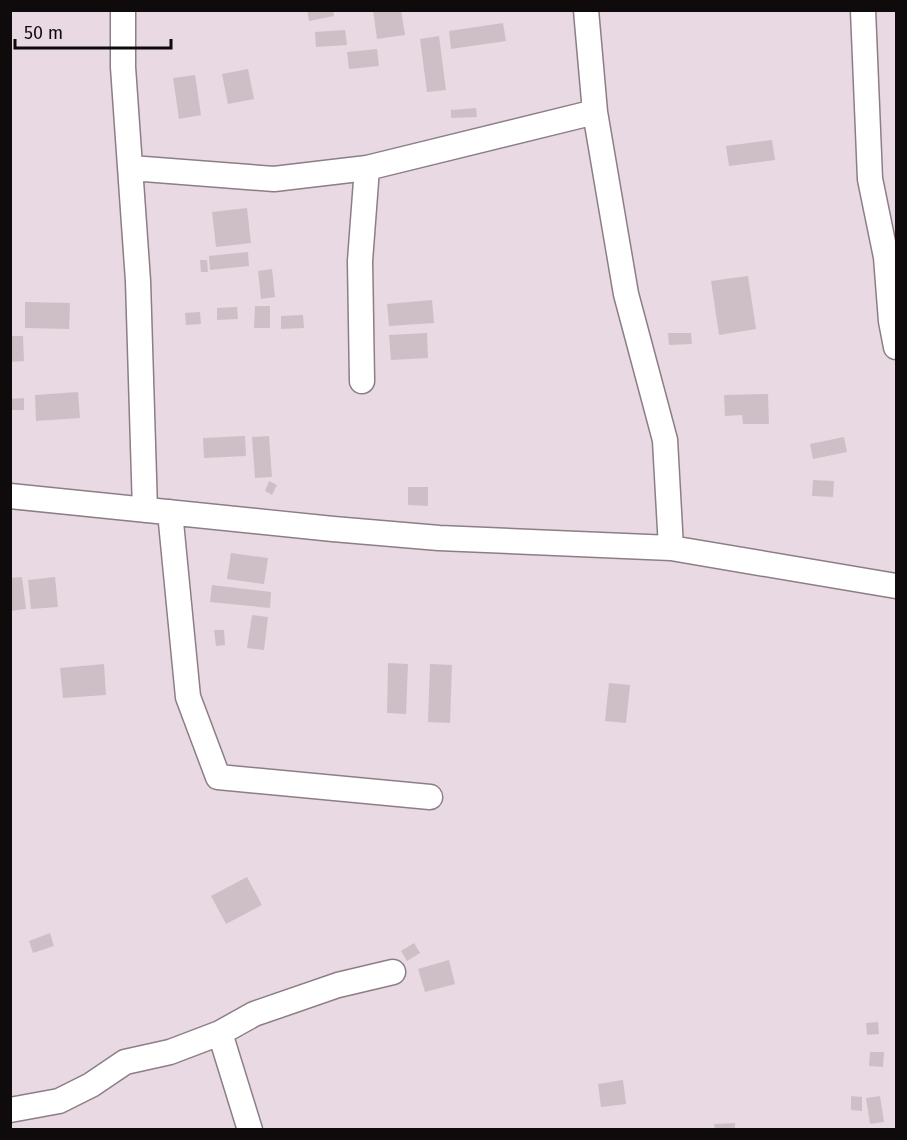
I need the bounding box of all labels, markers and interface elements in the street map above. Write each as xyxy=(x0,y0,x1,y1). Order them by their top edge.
scale bar xyxy=(15,12,171,50)
text: 50 m xyxy=(24,22,63,44)

